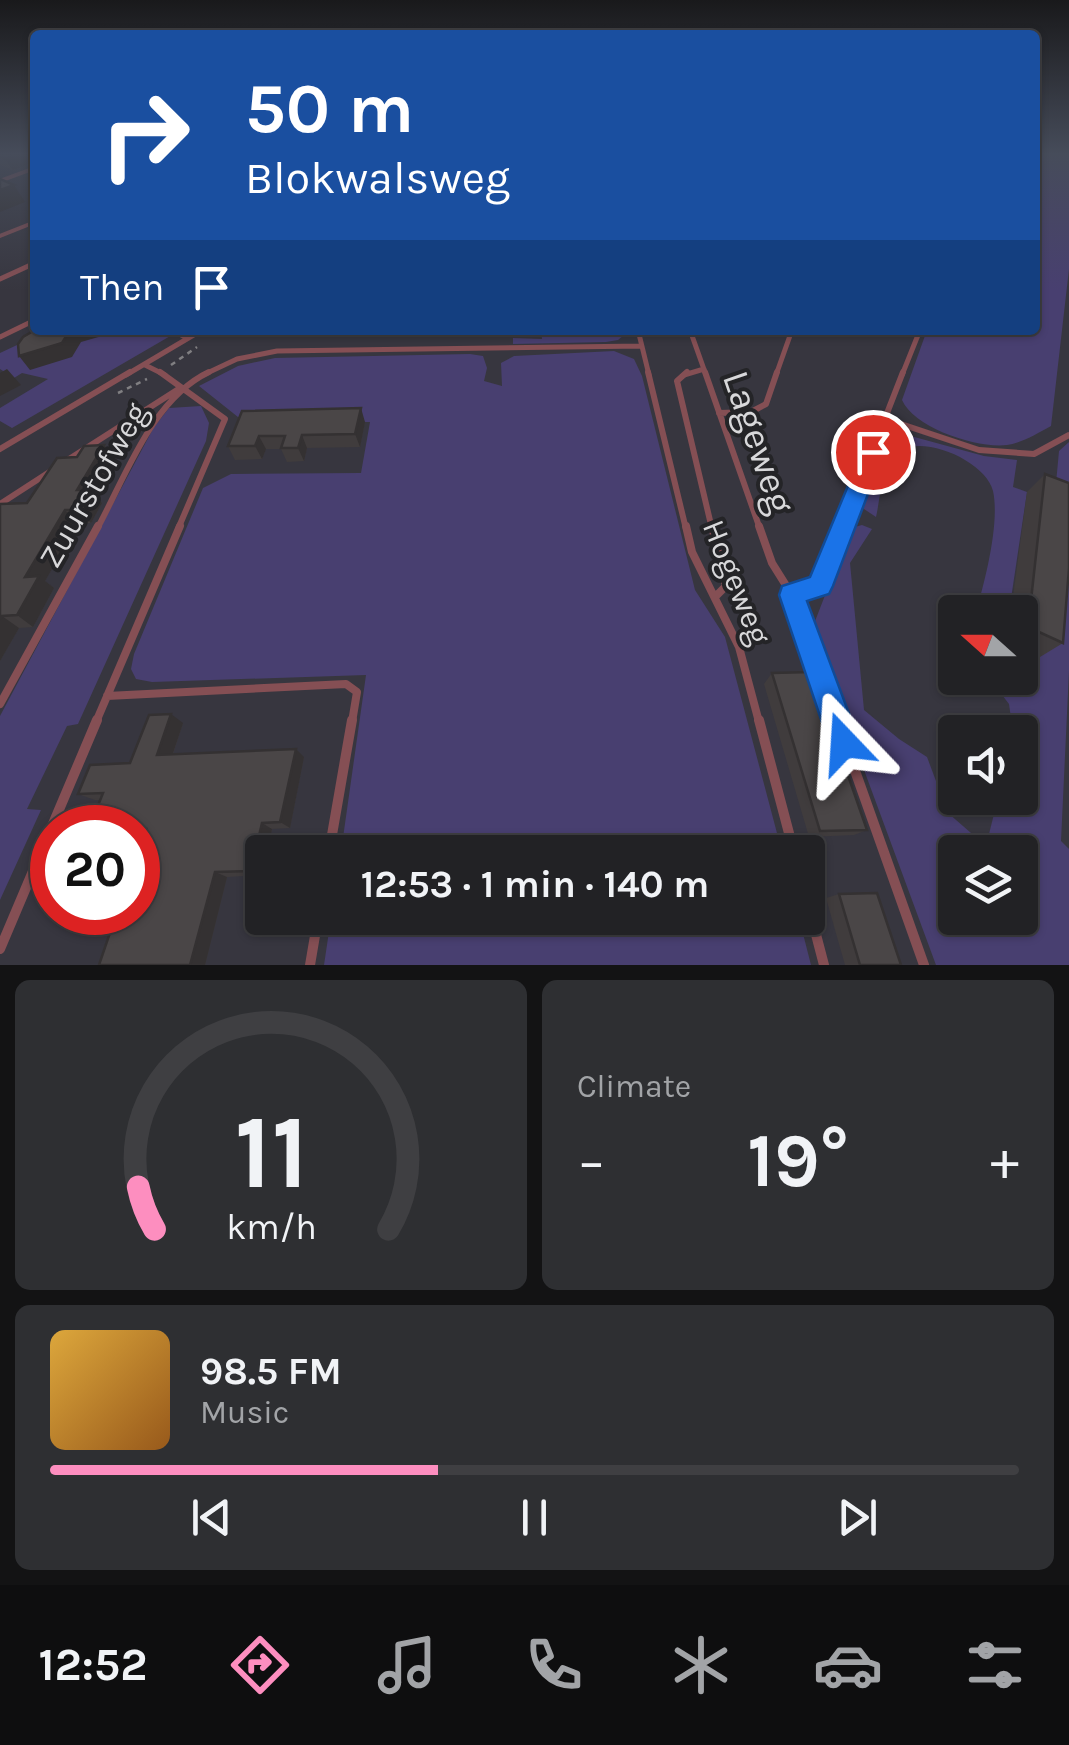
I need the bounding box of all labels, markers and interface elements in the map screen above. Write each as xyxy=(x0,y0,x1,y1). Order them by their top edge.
text: 50 m xyxy=(245,68,414,150)
icon: right xyxy=(80,70,210,200)
text: Blokwalsweg xyxy=(245,152,510,204)
icon: arrive xyxy=(184,260,239,315)
text: Then xyxy=(80,265,164,310)
street label: Lageweg xyxy=(713,365,804,520)
street label: Zuurstofweg xyxy=(31,396,156,574)
pin xyxy=(831,410,916,495)
icon: arrive xyxy=(846,425,901,480)
street label: Hogeweg xyxy=(695,514,778,650)
north arrow xyxy=(938,595,1038,695)
map controls xyxy=(938,595,1038,935)
position arrow xyxy=(792,691,896,795)
button: sound xyxy=(938,715,1038,815)
speed limit sign: 20 xyxy=(30,805,160,935)
button: layers xyxy=(938,835,1038,935)
text: 12:53 · 1 min · 140 m xyxy=(361,862,709,907)
text: Climate xyxy=(577,1068,691,1105)
text: 11 xyxy=(234,1092,308,1213)
text: 19° xyxy=(747,1117,849,1205)
text: − xyxy=(577,1129,606,1193)
text: + xyxy=(990,1129,1019,1193)
text: km/h xyxy=(226,1206,316,1248)
text: 98.5 FM xyxy=(200,1349,342,1394)
text: Music xyxy=(200,1394,289,1431)
icon: previous xyxy=(184,1490,239,1545)
icon: pause xyxy=(507,1490,562,1545)
icon: next xyxy=(830,1490,885,1545)
icon: directions xyxy=(225,1630,295,1700)
icon: music xyxy=(372,1630,442,1700)
icon: phone xyxy=(519,1630,589,1700)
icon: climate xyxy=(666,1630,736,1700)
icon: car xyxy=(813,1630,883,1700)
icon: filters xyxy=(960,1630,1030,1700)
text: 12:52 xyxy=(39,1639,147,1691)

